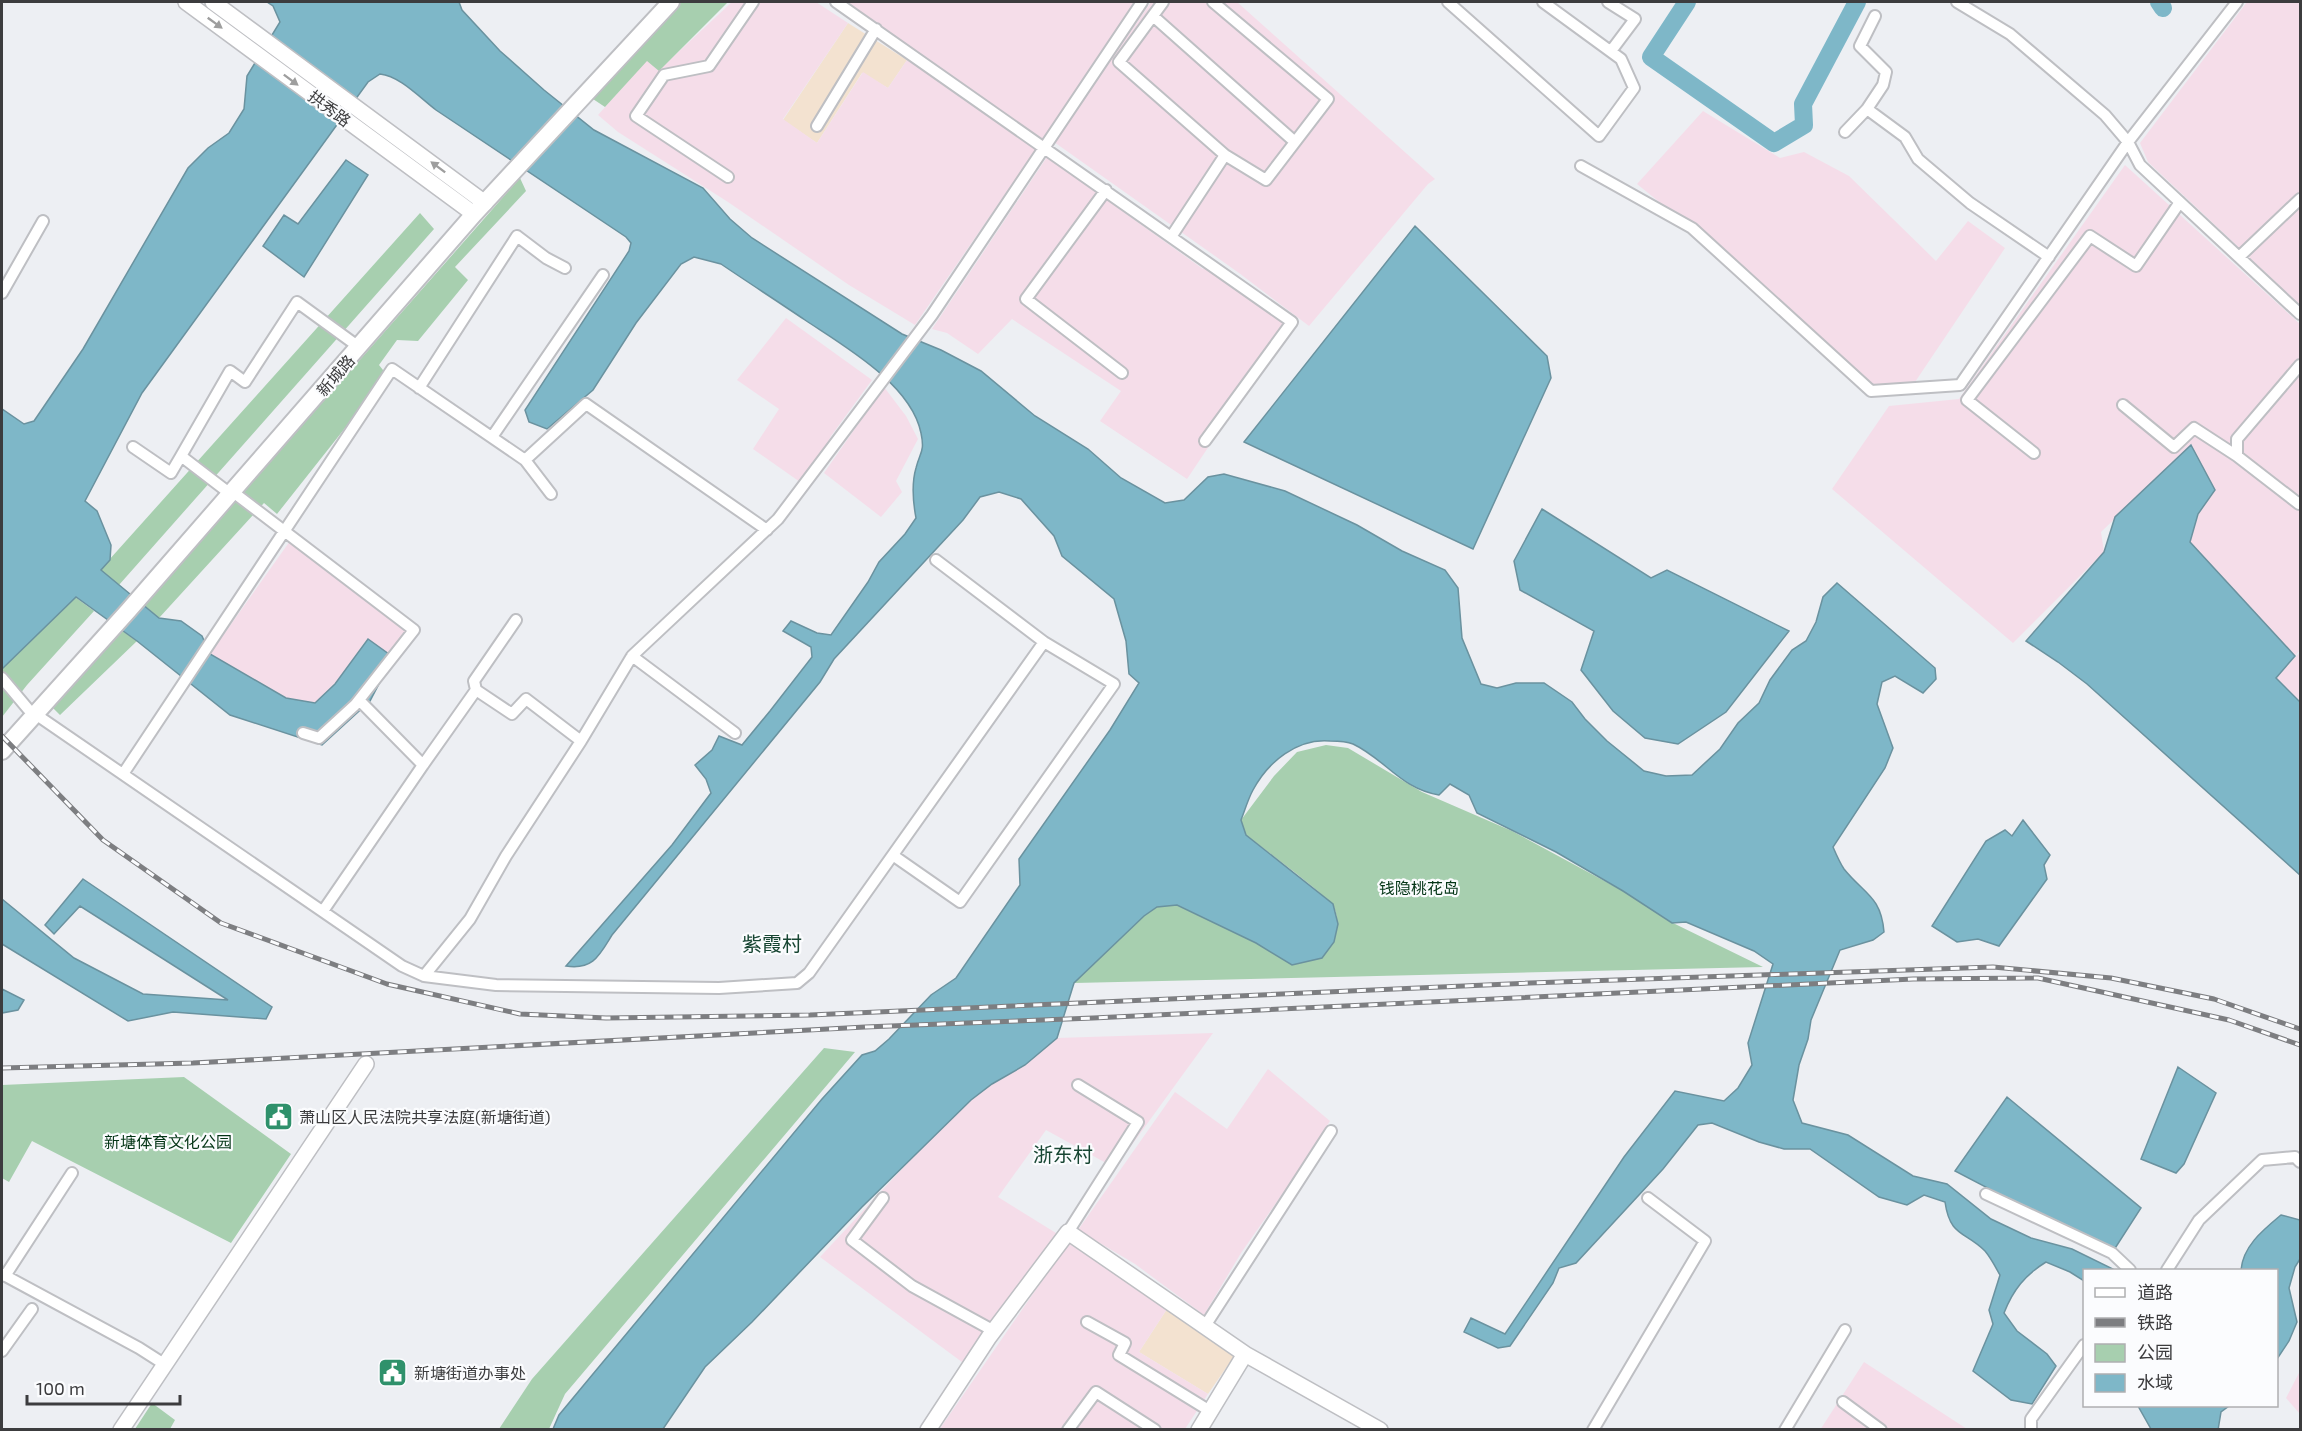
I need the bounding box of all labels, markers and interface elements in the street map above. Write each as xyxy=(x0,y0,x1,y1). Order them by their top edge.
one-way arrow xyxy=(208,17,223,29)
one-way arrow xyxy=(283,74,299,86)
street label: 拱秀路 xyxy=(305,86,355,130)
one-way arrow xyxy=(431,161,447,173)
street label: 新城路 xyxy=(312,351,358,399)
park label: 钱隐桃花岛 xyxy=(1379,878,1459,897)
district label: 紫霞村 xyxy=(742,931,802,955)
public building icon: 萧山区人民法院共享法庭(新塘街道) xyxy=(262,1100,294,1132)
place label: 萧山区人民法院共享法庭(新塘街道) xyxy=(299,1107,551,1126)
park label: 新塘体育文化公园 xyxy=(104,1132,232,1151)
district label: 浙东村 xyxy=(1033,1142,1093,1166)
legend xyxy=(2083,1269,2278,1407)
text: 道路 xyxy=(2137,1281,2173,1303)
text: 铁路 xyxy=(2137,1311,2173,1333)
text: 公园 xyxy=(2137,1341,2173,1363)
public building icon: 新塘街道办事处 xyxy=(377,1356,409,1388)
place label: 新塘街道办事处 xyxy=(414,1363,526,1382)
scale bar xyxy=(27,1368,180,1406)
text: 水域 xyxy=(2137,1371,2173,1393)
text: 100 m xyxy=(36,1377,85,1399)

